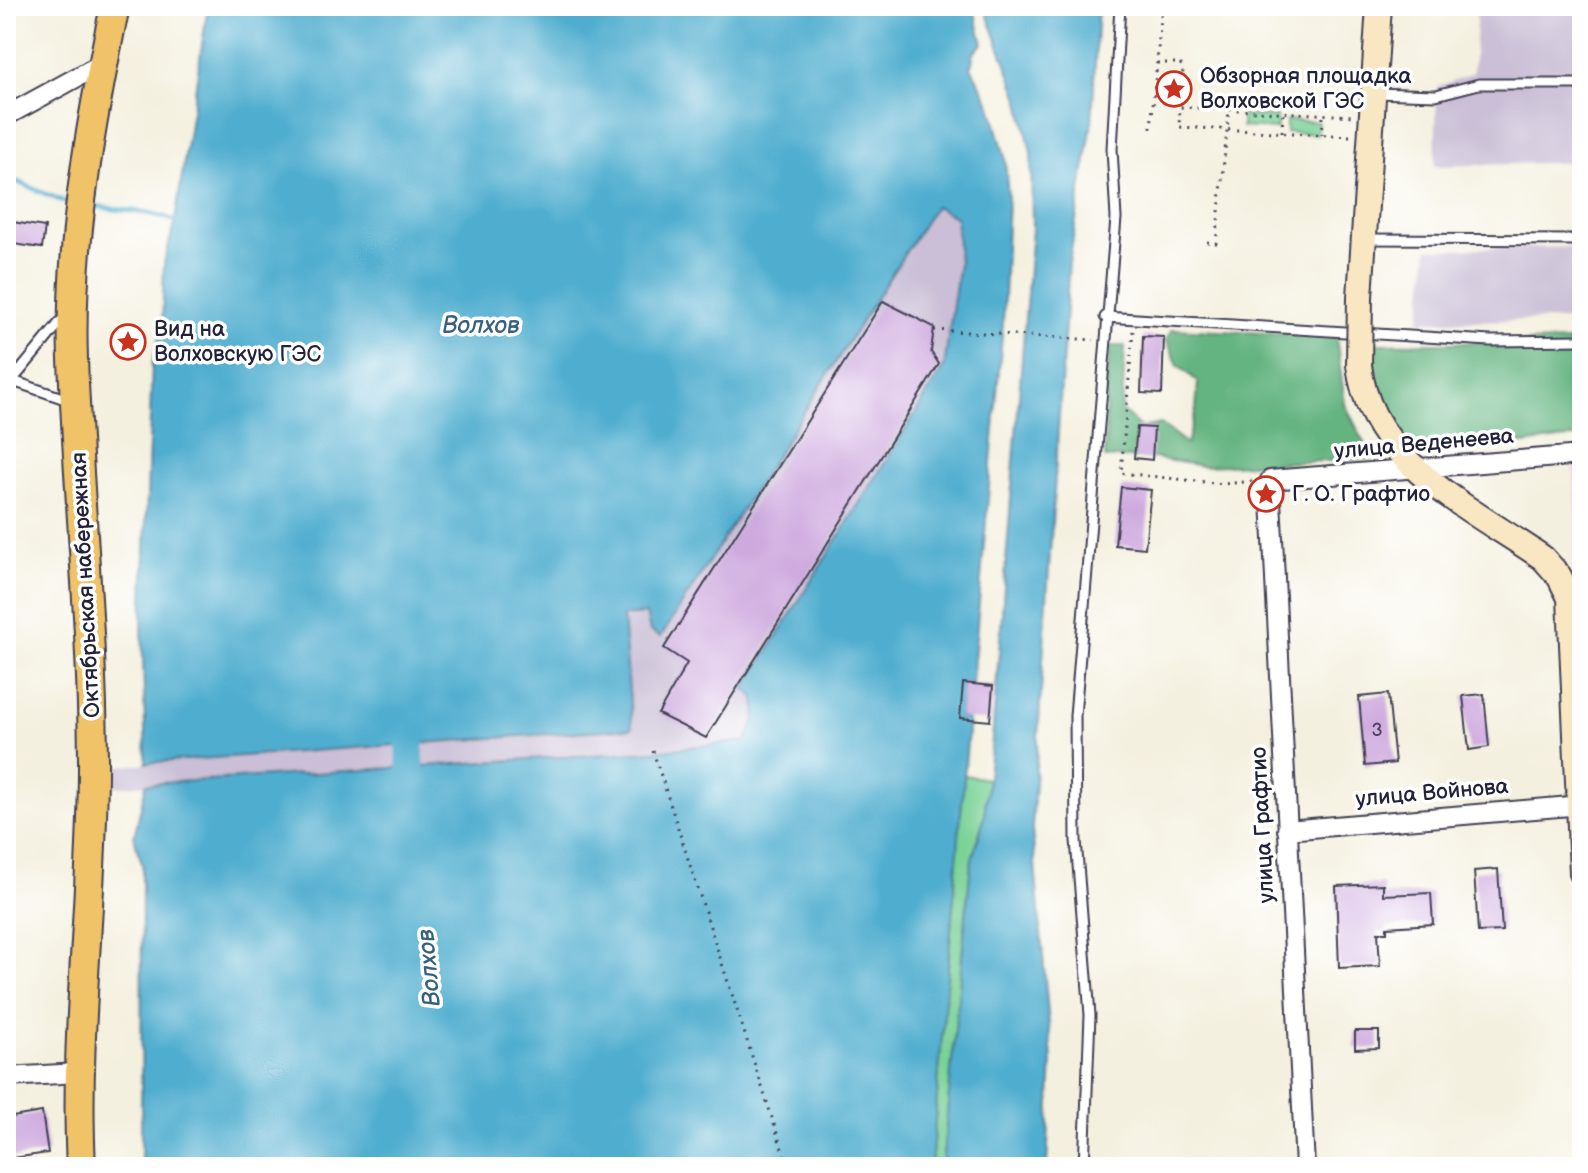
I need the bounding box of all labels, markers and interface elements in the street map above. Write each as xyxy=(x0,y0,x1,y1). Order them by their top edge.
place label: Обзорная площадка Волховской ГЭС xyxy=(1200,63,1411,115)
place icon: Обзорная площадка Волховской ГЭС xyxy=(1155,70,1193,108)
water label: Волхов xyxy=(442,311,520,340)
place label: Вид на Волховскую ГЭС xyxy=(154,316,321,368)
place icon: Вид на Волховскую ГЭС xyxy=(109,323,147,361)
street label: улица Веденеева xyxy=(1333,423,1515,465)
street label: Октябрьская набережная xyxy=(66,451,106,719)
place icon: Г. О. Графтио xyxy=(1247,475,1285,513)
place label: Г. О. Графтио xyxy=(1292,481,1430,508)
house number: 3 xyxy=(1371,720,1383,741)
street label: улица Графтио xyxy=(1245,746,1281,904)
street label: улица Войнова xyxy=(1354,773,1510,813)
water label: Волхов xyxy=(411,928,447,1008)

